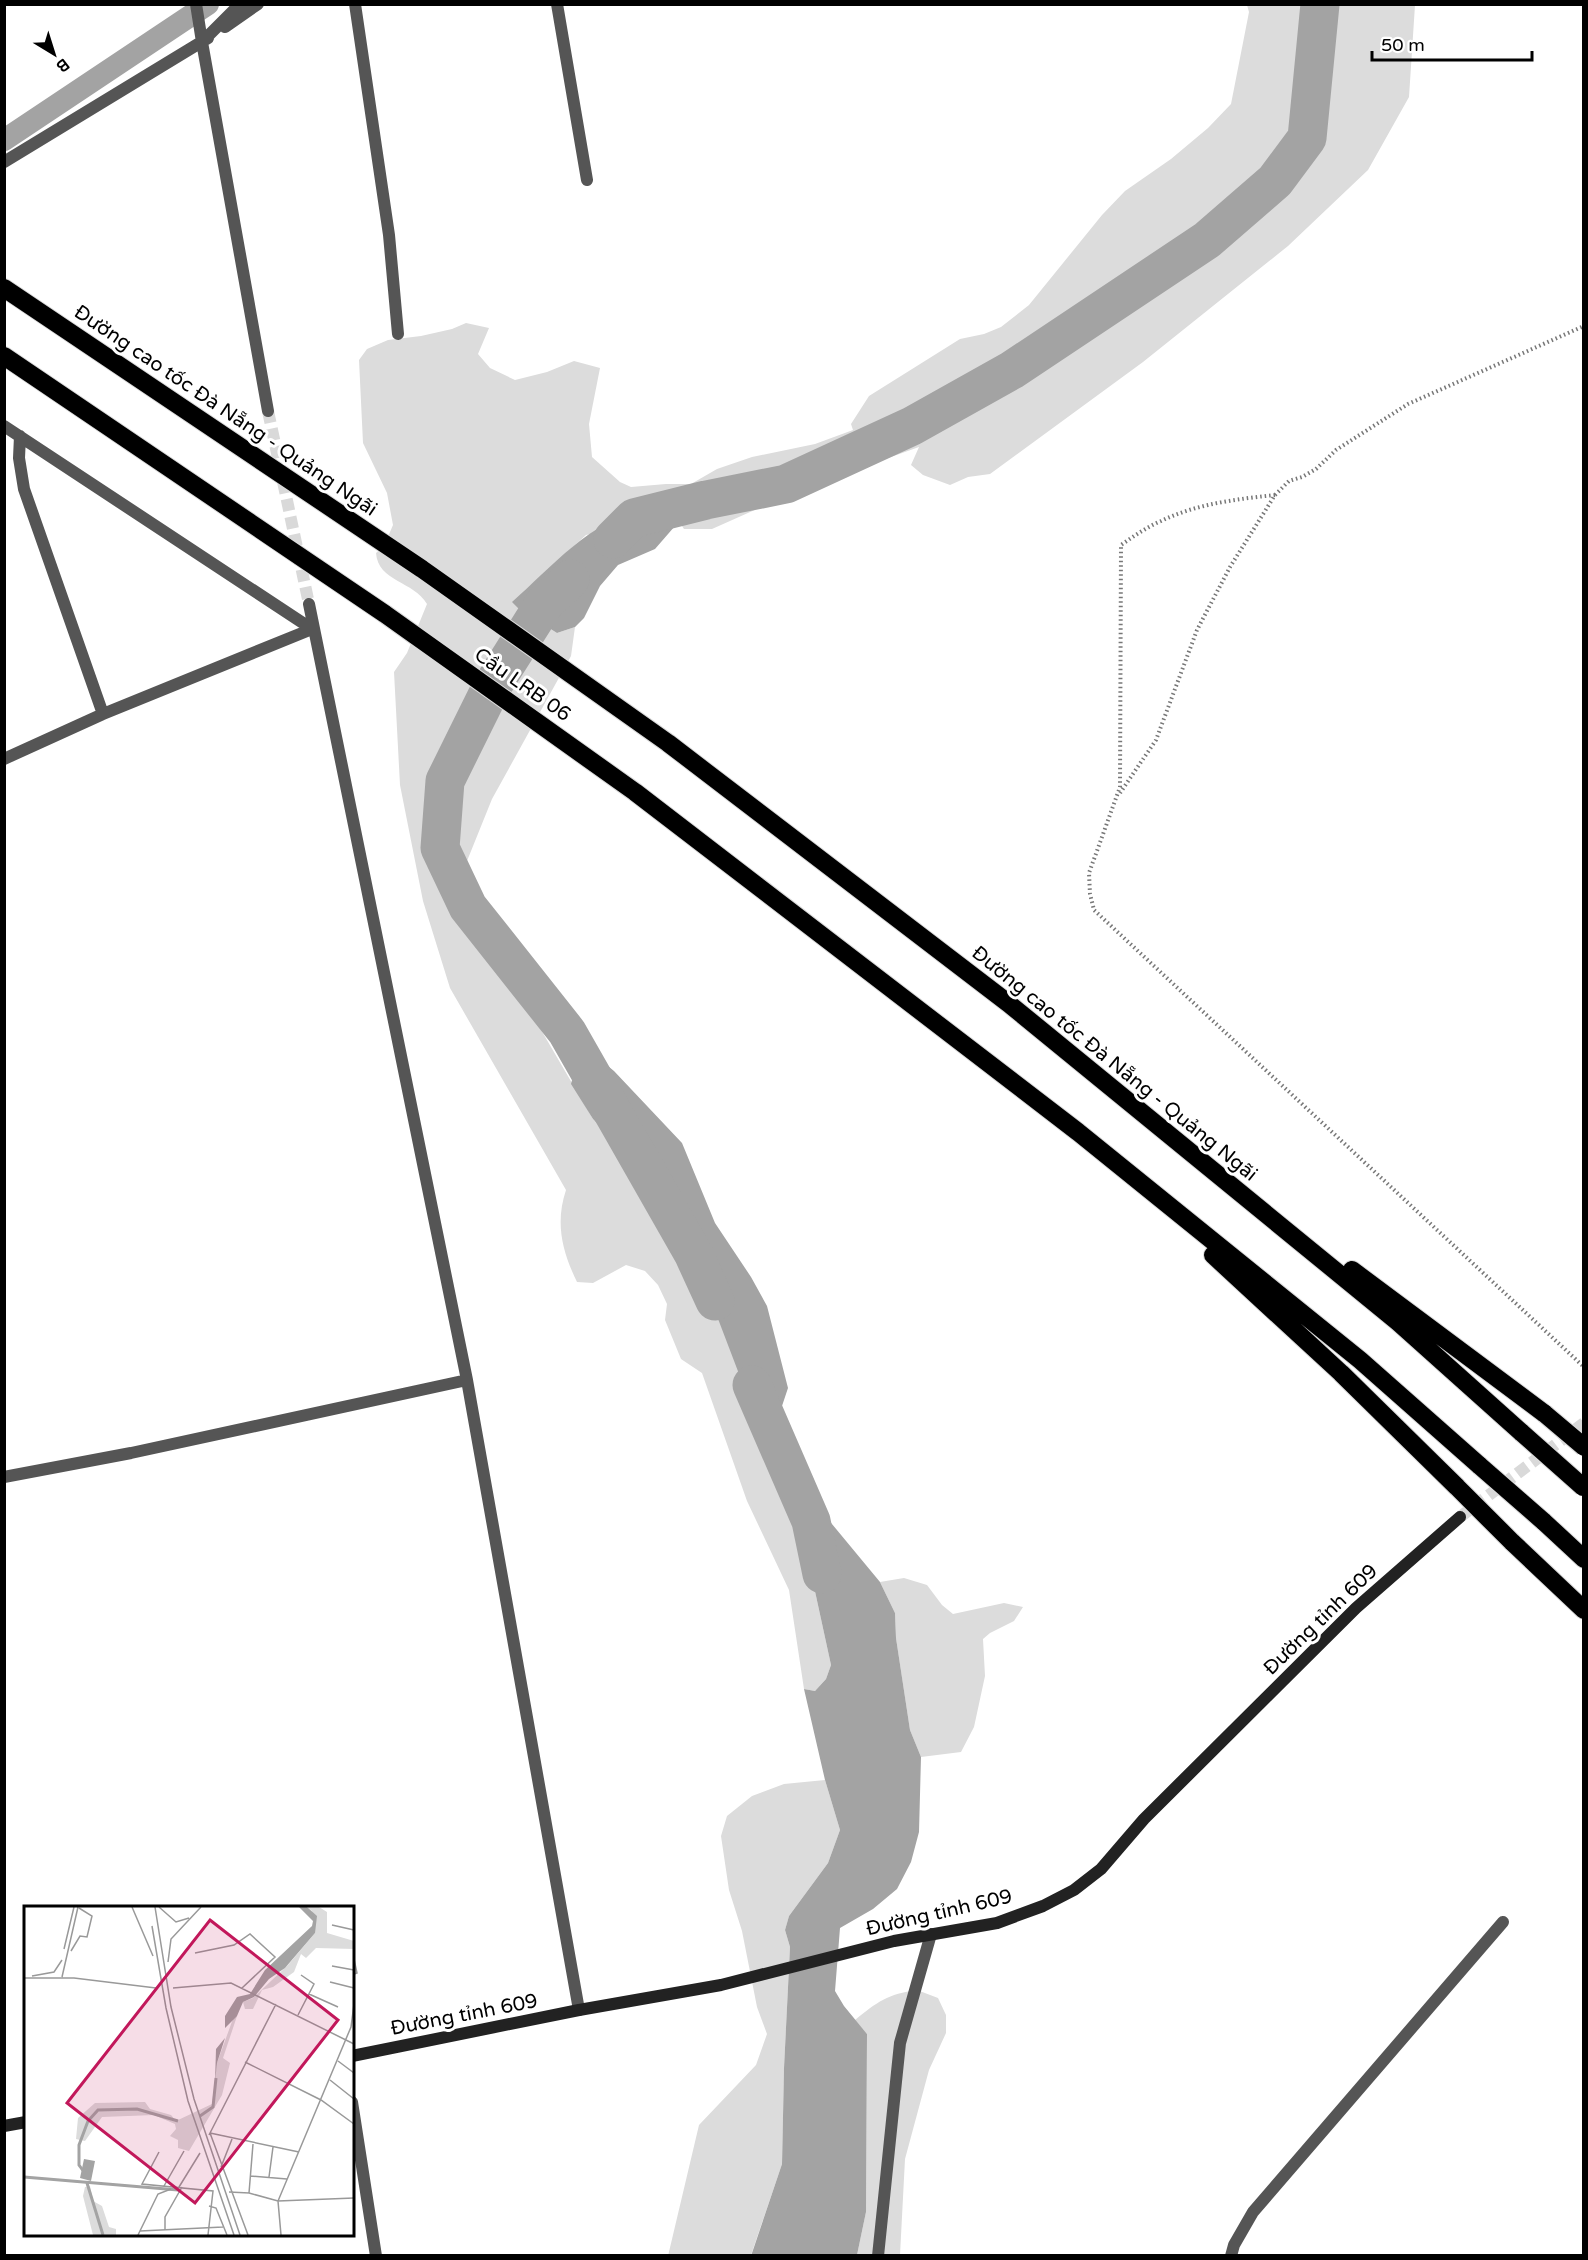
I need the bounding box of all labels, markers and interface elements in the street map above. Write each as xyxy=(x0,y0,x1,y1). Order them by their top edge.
north arrow xyxy=(24,24,84,84)
scale bar xyxy=(1372,24,1532,62)
text: 50 m xyxy=(1381,34,1425,56)
text: B xyxy=(52,54,73,76)
street label: Đường cao tốc Đà Nẵng - Quảng Ngãi xyxy=(69,300,382,522)
street label: Cầu LRB 06 xyxy=(470,643,575,727)
street label: Đường cao tốc Đà Nẵng - Quảng Ngãi xyxy=(967,941,1262,1187)
street label: Đường tỉnh 609 xyxy=(1259,1559,1383,1680)
street label: Đường tỉnh 609 xyxy=(864,1884,1015,1941)
inset map xyxy=(24,1906,354,2236)
street label: Đường tỉnh 609 xyxy=(389,1989,540,2041)

